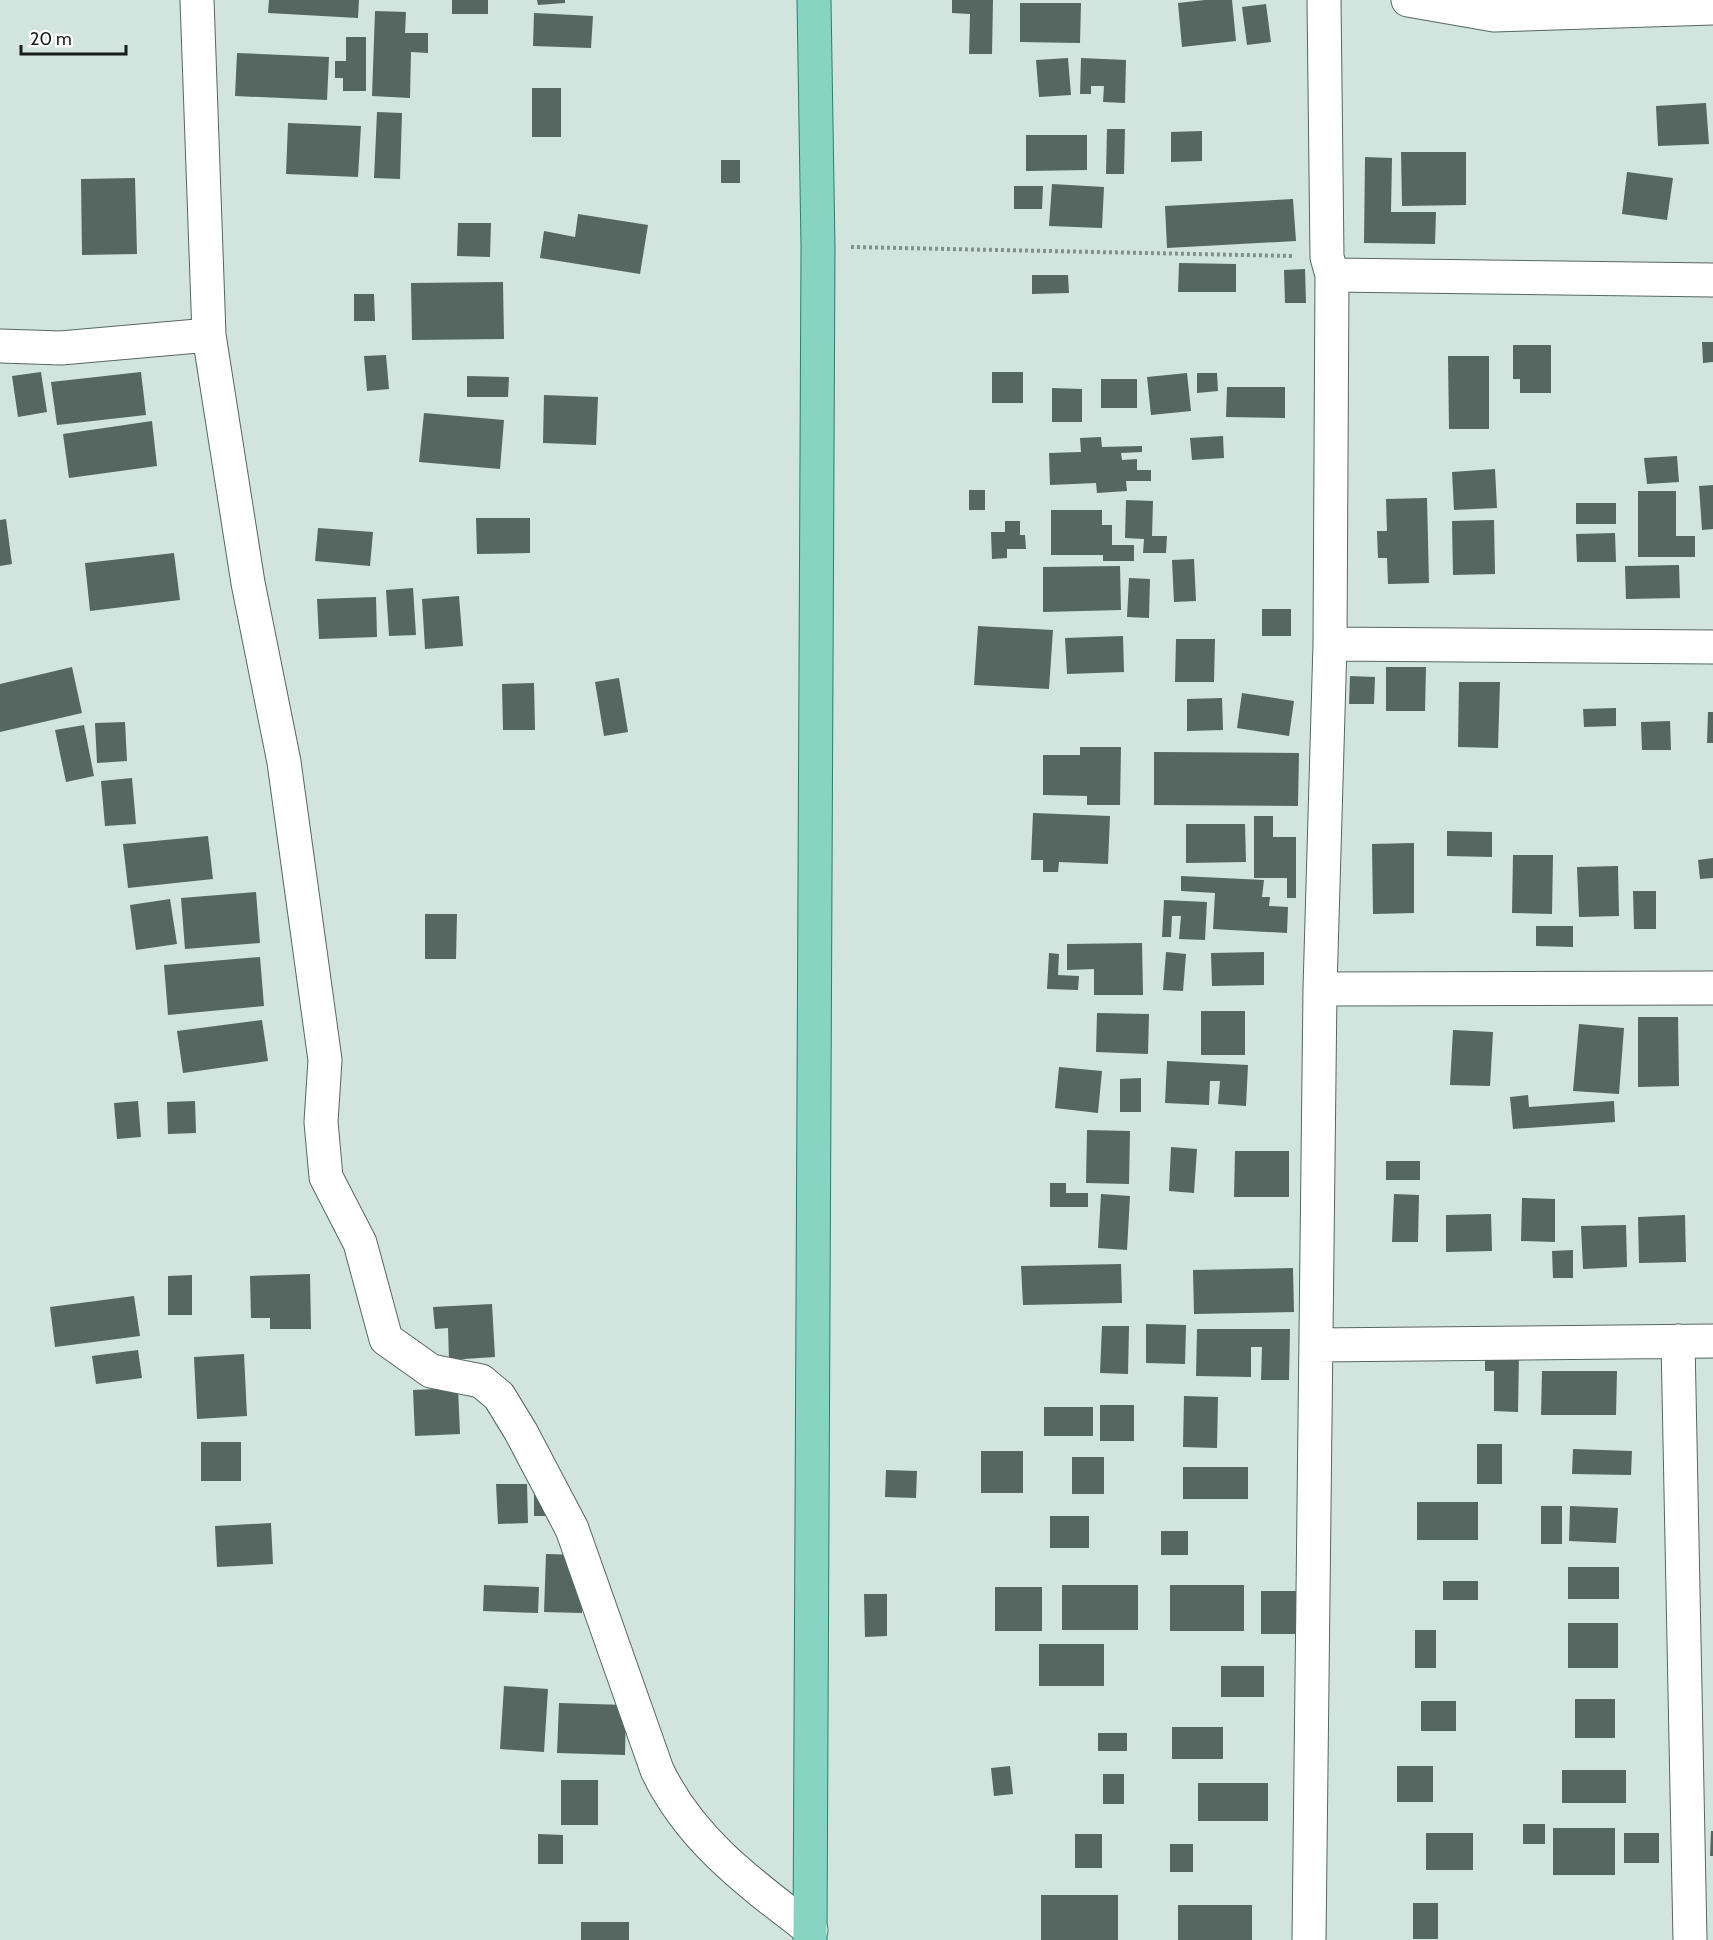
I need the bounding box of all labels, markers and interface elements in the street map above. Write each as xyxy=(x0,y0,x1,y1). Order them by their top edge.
scale bar xyxy=(21,18,126,56)
text: 20 m xyxy=(30,28,72,50)

